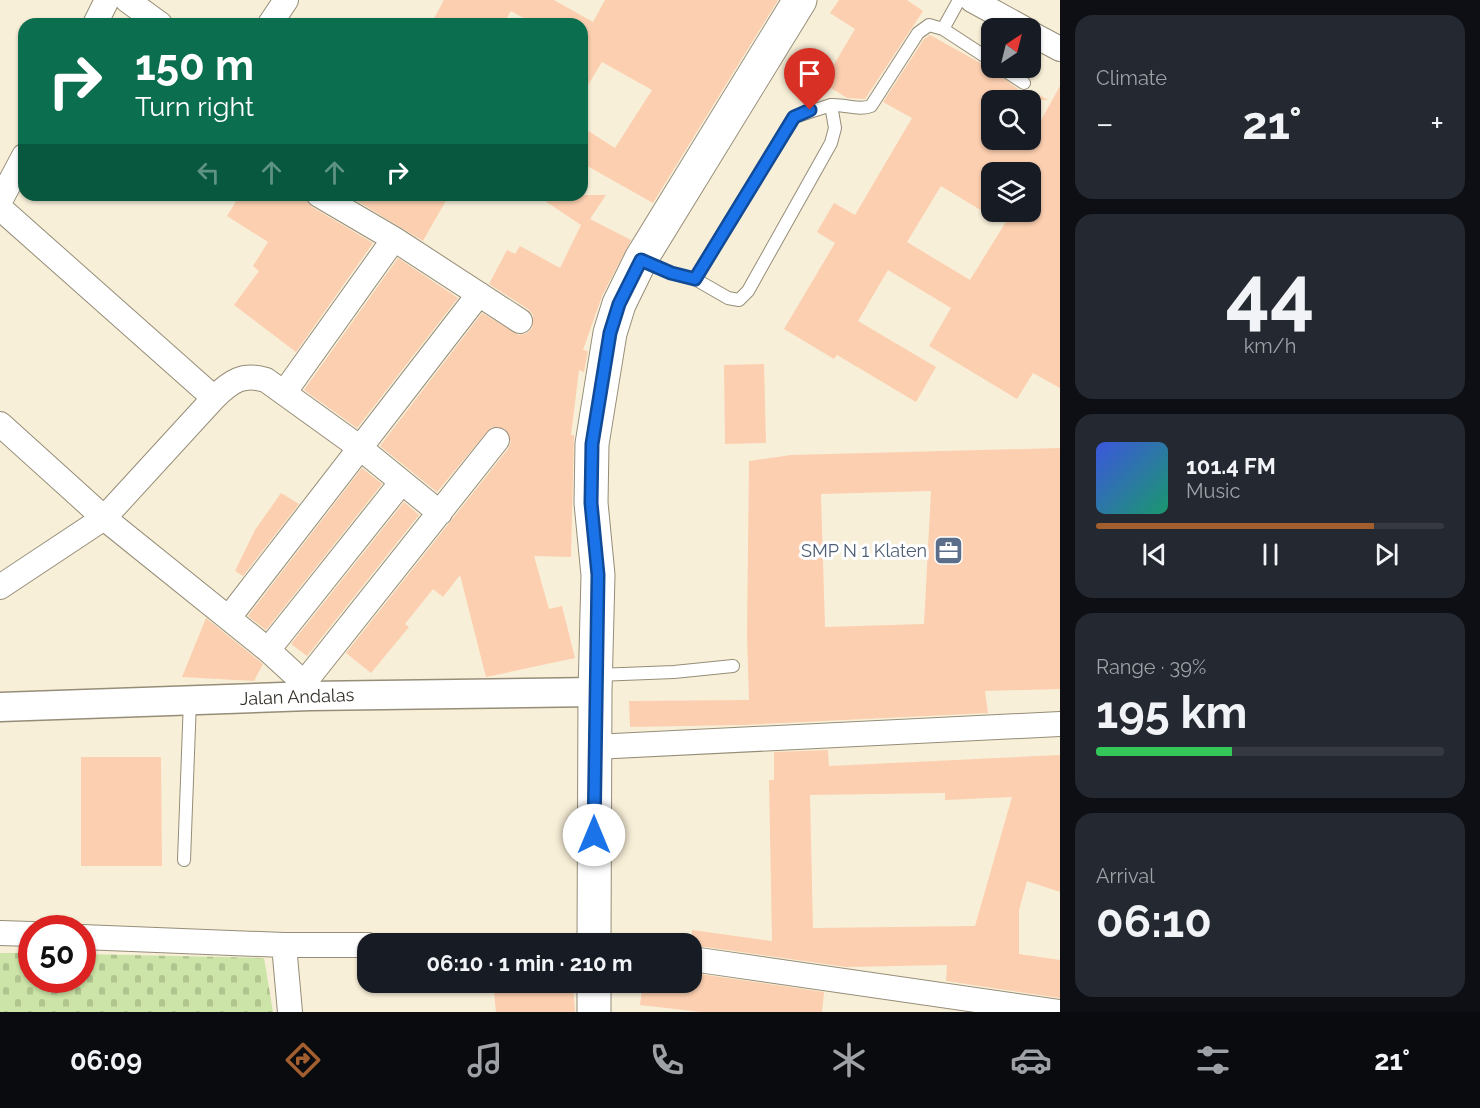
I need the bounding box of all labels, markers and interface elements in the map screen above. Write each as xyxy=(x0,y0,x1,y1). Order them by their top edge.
north arrow xyxy=(981,18,1041,78)
map controls xyxy=(981,18,1041,222)
text: 150 m xyxy=(135,41,254,90)
icon: right xyxy=(36,42,114,120)
pin xyxy=(784,48,835,110)
icon: arrive xyxy=(793,57,826,90)
text: Climate xyxy=(1096,66,1167,90)
button: search xyxy=(981,90,1041,150)
text: Turn right xyxy=(135,91,254,122)
text: 21° xyxy=(1242,97,1302,150)
text: − xyxy=(1096,104,1114,143)
text: + xyxy=(1430,104,1444,143)
icon: left xyxy=(192,156,225,189)
icon: ahead xyxy=(255,156,288,189)
icon: ahead xyxy=(318,156,351,189)
icon: right xyxy=(381,156,414,189)
button: layers xyxy=(981,162,1041,222)
text: 44 xyxy=(1225,249,1315,340)
text: km/h xyxy=(1244,334,1296,358)
text: 101.4 FM xyxy=(1186,453,1276,479)
text: Music xyxy=(1186,479,1240,503)
office icon: SMP N 1 Klaten xyxy=(932,535,964,567)
icon: previous xyxy=(1138,538,1171,571)
icon: pause xyxy=(1254,538,1287,571)
icon: next xyxy=(1370,538,1403,571)
place label: SMP N 1 Klaten xyxy=(801,540,927,561)
text: Range · 39% xyxy=(1096,655,1206,679)
street label: Jalan Andalas xyxy=(239,684,355,709)
text: 195 km xyxy=(1096,686,1247,739)
position arrow xyxy=(562,803,626,867)
text: Arrival xyxy=(1096,864,1155,888)
text: 06:10 xyxy=(1096,895,1212,948)
speed limit sign: 50 xyxy=(18,915,96,993)
text: 06:10 · 1 min · 210 m xyxy=(427,950,632,976)
icon: directions xyxy=(282,1039,324,1081)
icon: music xyxy=(464,1039,506,1081)
icon: phone xyxy=(646,1039,688,1081)
icon: climate xyxy=(828,1039,870,1081)
icon: car xyxy=(1010,1039,1052,1081)
icon: filters xyxy=(1192,1039,1234,1081)
text: 06:09 xyxy=(70,1045,142,1076)
text: 21° xyxy=(1374,1045,1410,1076)

